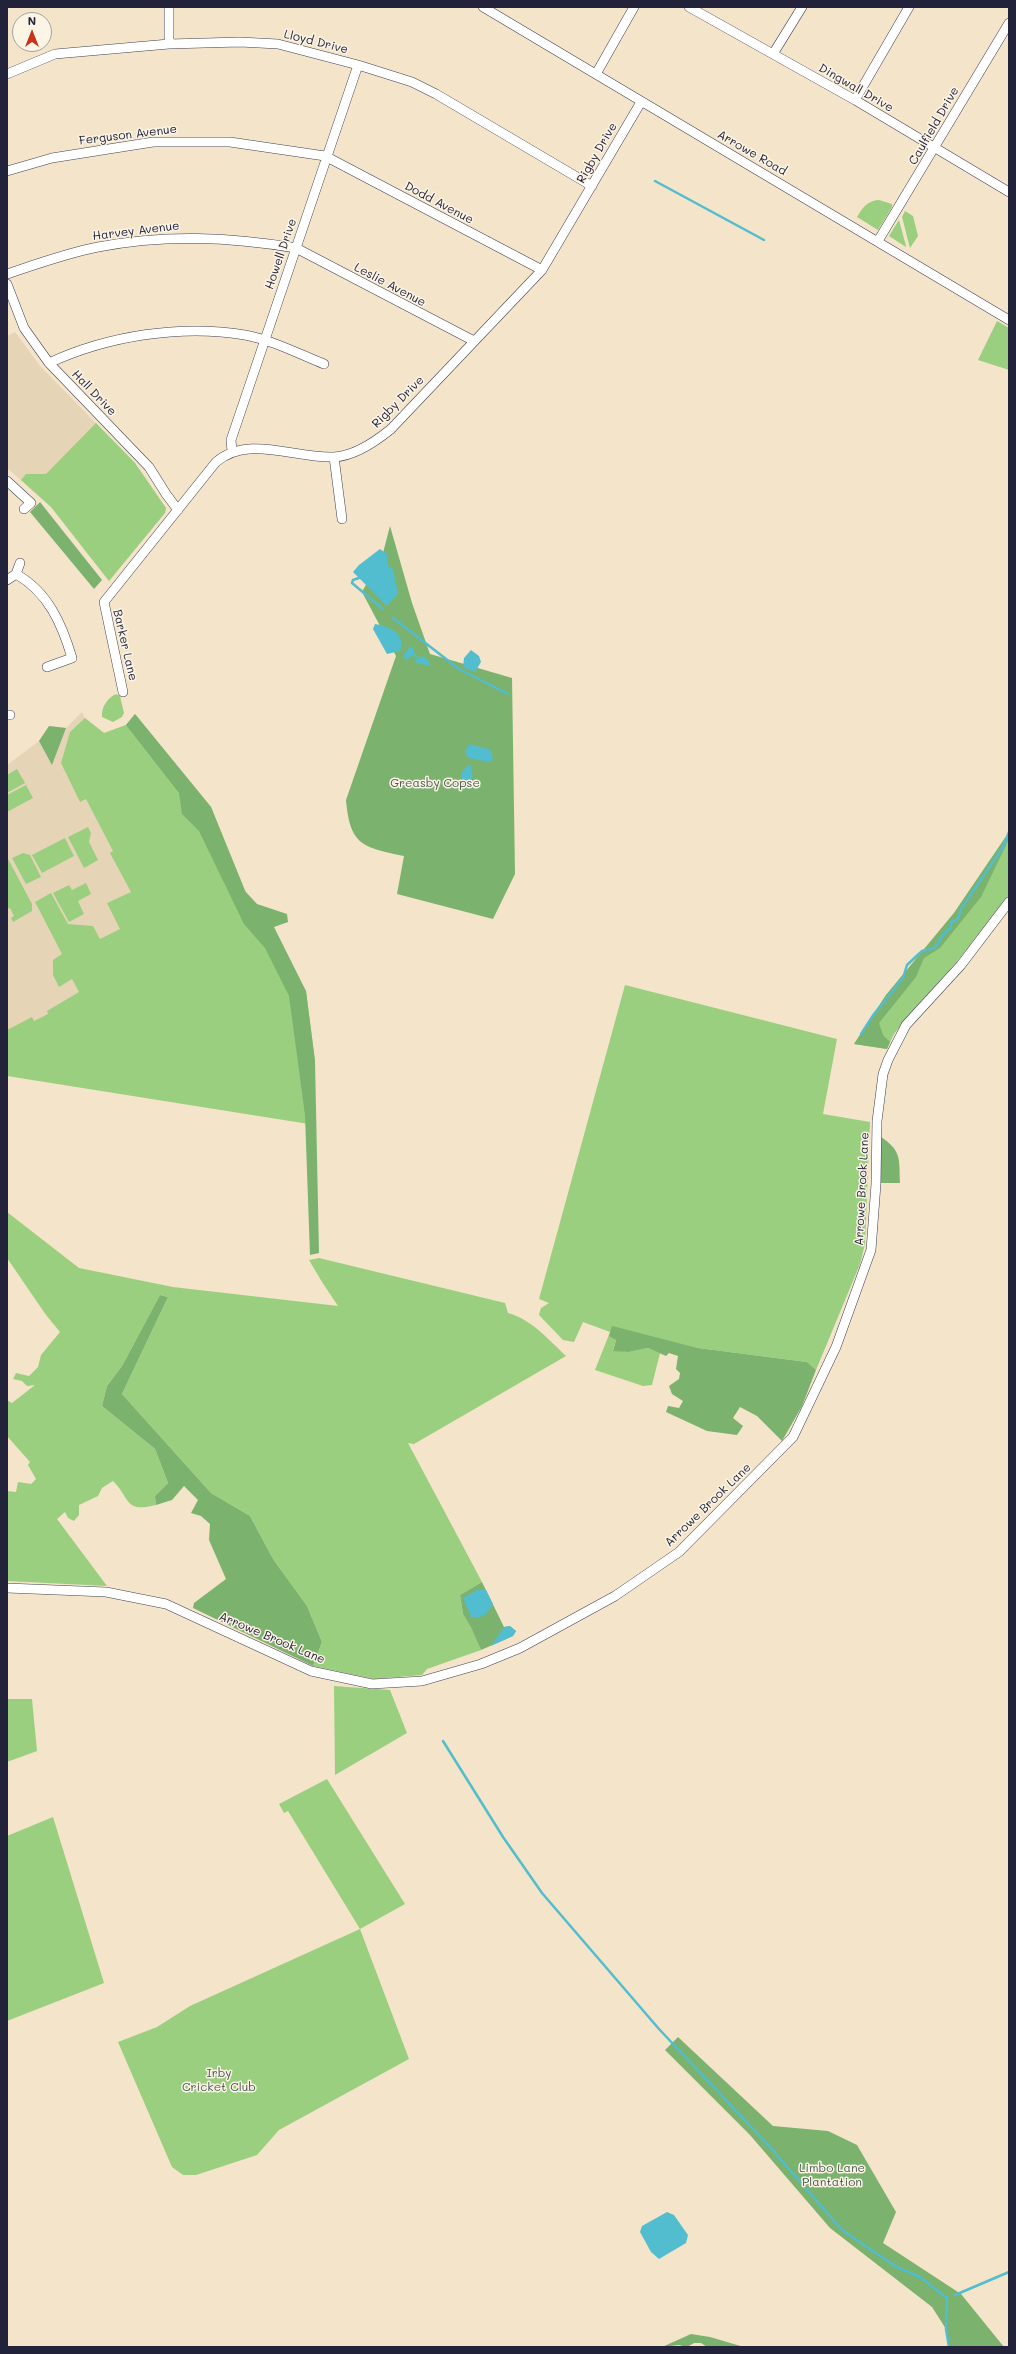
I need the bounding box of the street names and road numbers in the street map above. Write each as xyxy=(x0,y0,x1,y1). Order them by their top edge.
street label: Lloyd Drive xyxy=(282,27,350,57)
street label: Dingwall Drive xyxy=(816,61,896,115)
street label: Caulfield Drive xyxy=(906,84,962,168)
street label: Rigby Drive xyxy=(574,120,620,186)
street label: Ferguson Avenue xyxy=(78,122,178,148)
street label: Arrowe Road xyxy=(715,127,789,179)
street label: Dodd Avenue xyxy=(402,179,476,227)
street label: Howell Drive xyxy=(262,217,300,291)
street label: Harvey Avenue xyxy=(92,219,180,243)
street label: Leslie Avenue xyxy=(352,260,428,310)
street label: Hall Drive xyxy=(69,367,119,419)
street label: Rigby Drive xyxy=(369,373,427,431)
street label: Barker Lane xyxy=(110,608,140,682)
street label: Arrowe Brook Lane xyxy=(852,1132,872,1246)
street label: Arrowe Brook Lane xyxy=(662,1460,754,1550)
street label: Arrowe Brook Lane xyxy=(217,1609,327,1667)

